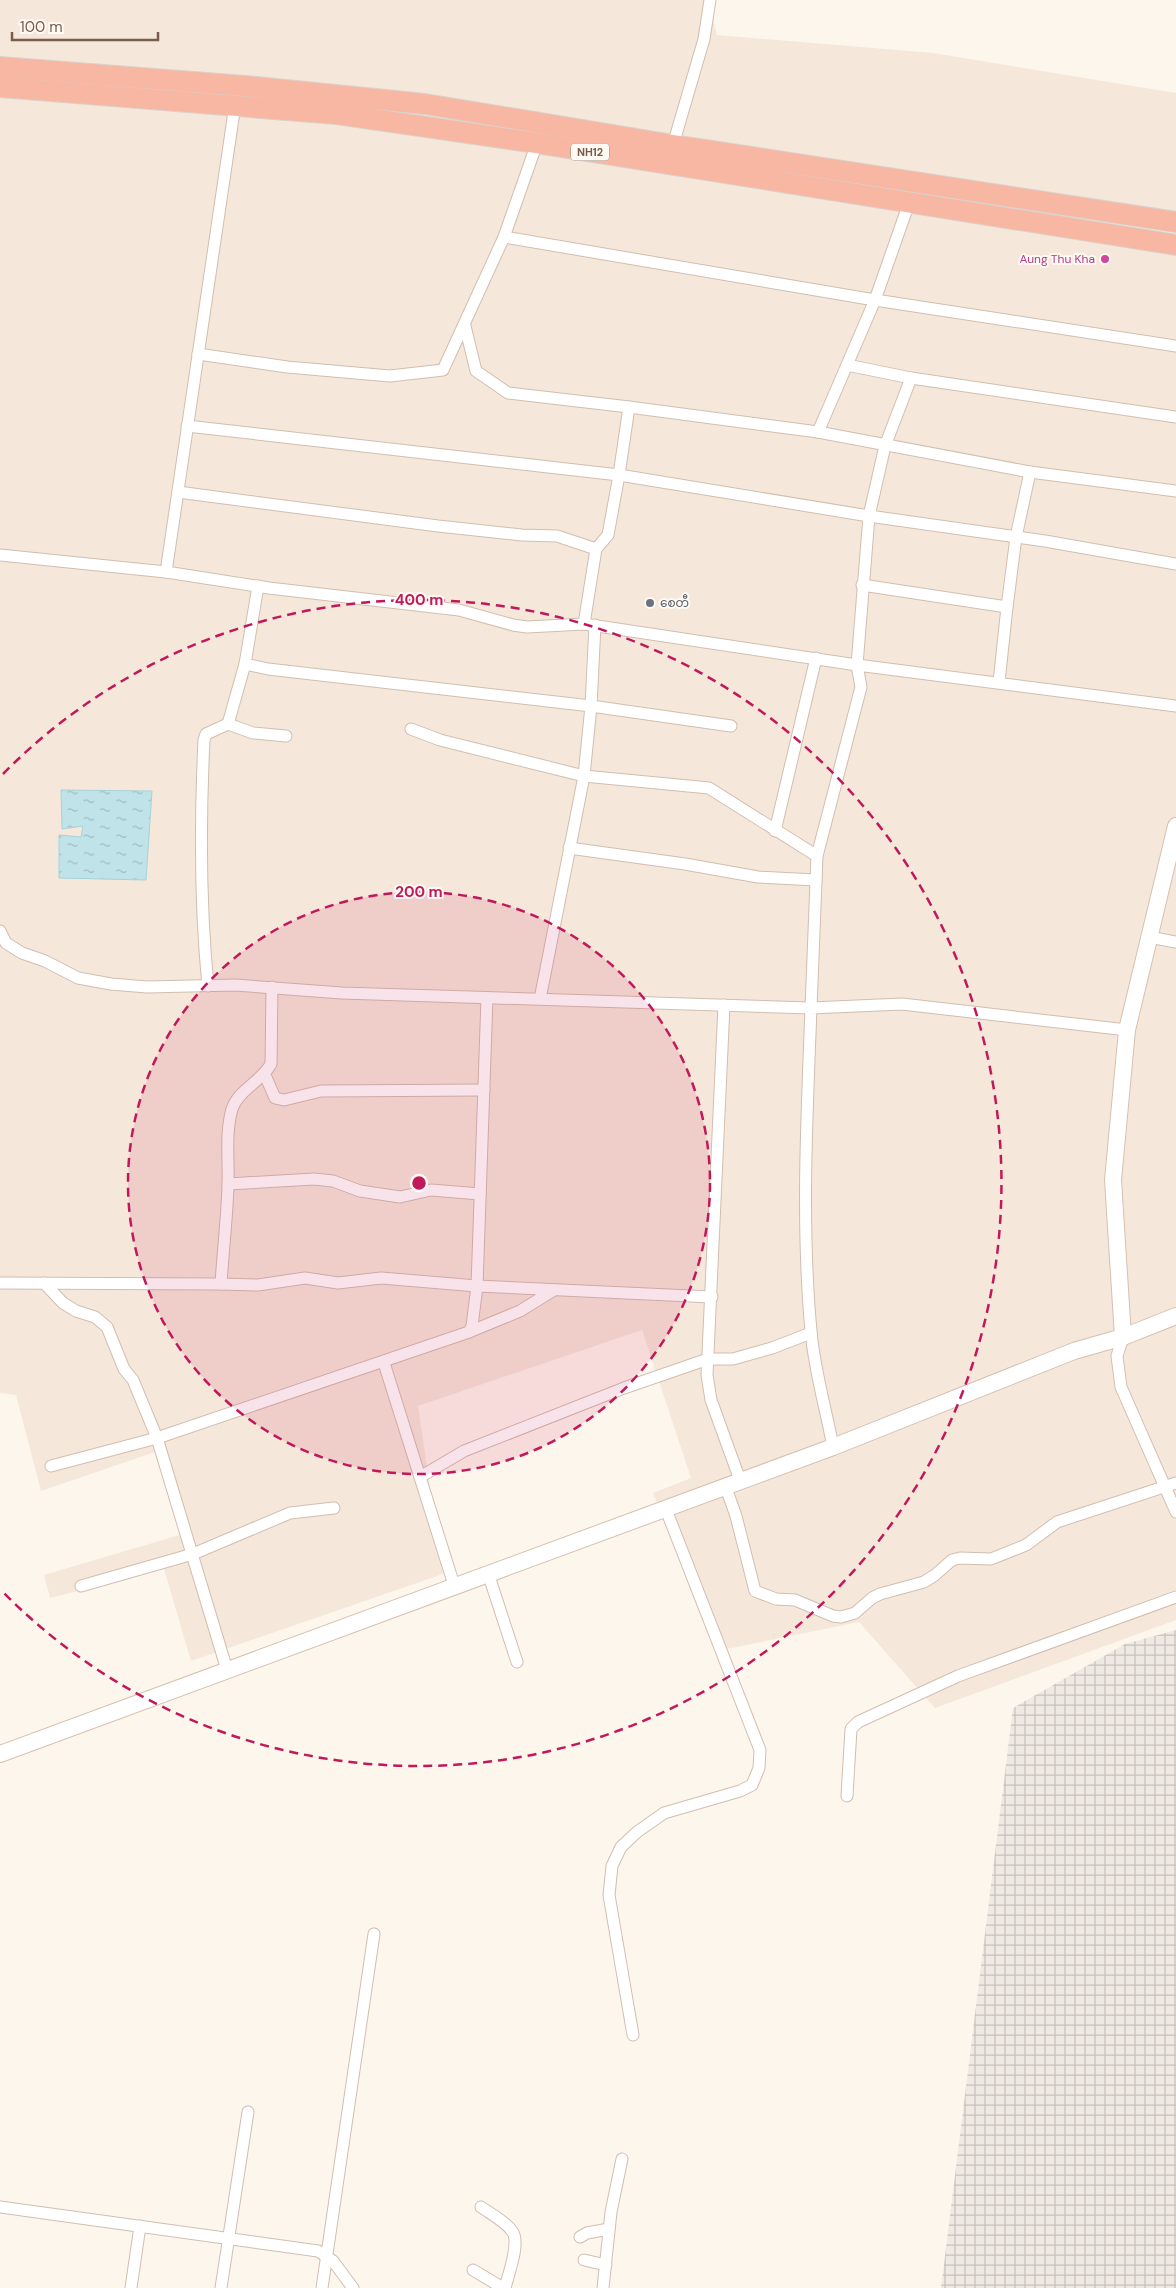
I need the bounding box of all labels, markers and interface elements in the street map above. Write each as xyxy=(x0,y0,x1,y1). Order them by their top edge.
scale bar xyxy=(12,10,159,42)
text: 100 m xyxy=(20,17,63,37)
road number: NH12 xyxy=(571,144,609,160)
place label: Aung Thu Kha xyxy=(1019,251,1095,267)
marker: Aung Thu Kha xyxy=(1099,253,1111,265)
text: 400 m xyxy=(395,590,443,610)
place label: စေတီ xyxy=(660,594,689,611)
marker: စေတီ xyxy=(644,597,656,609)
text: 200 m xyxy=(395,882,443,902)
centre of rings xyxy=(410,1174,428,1192)

